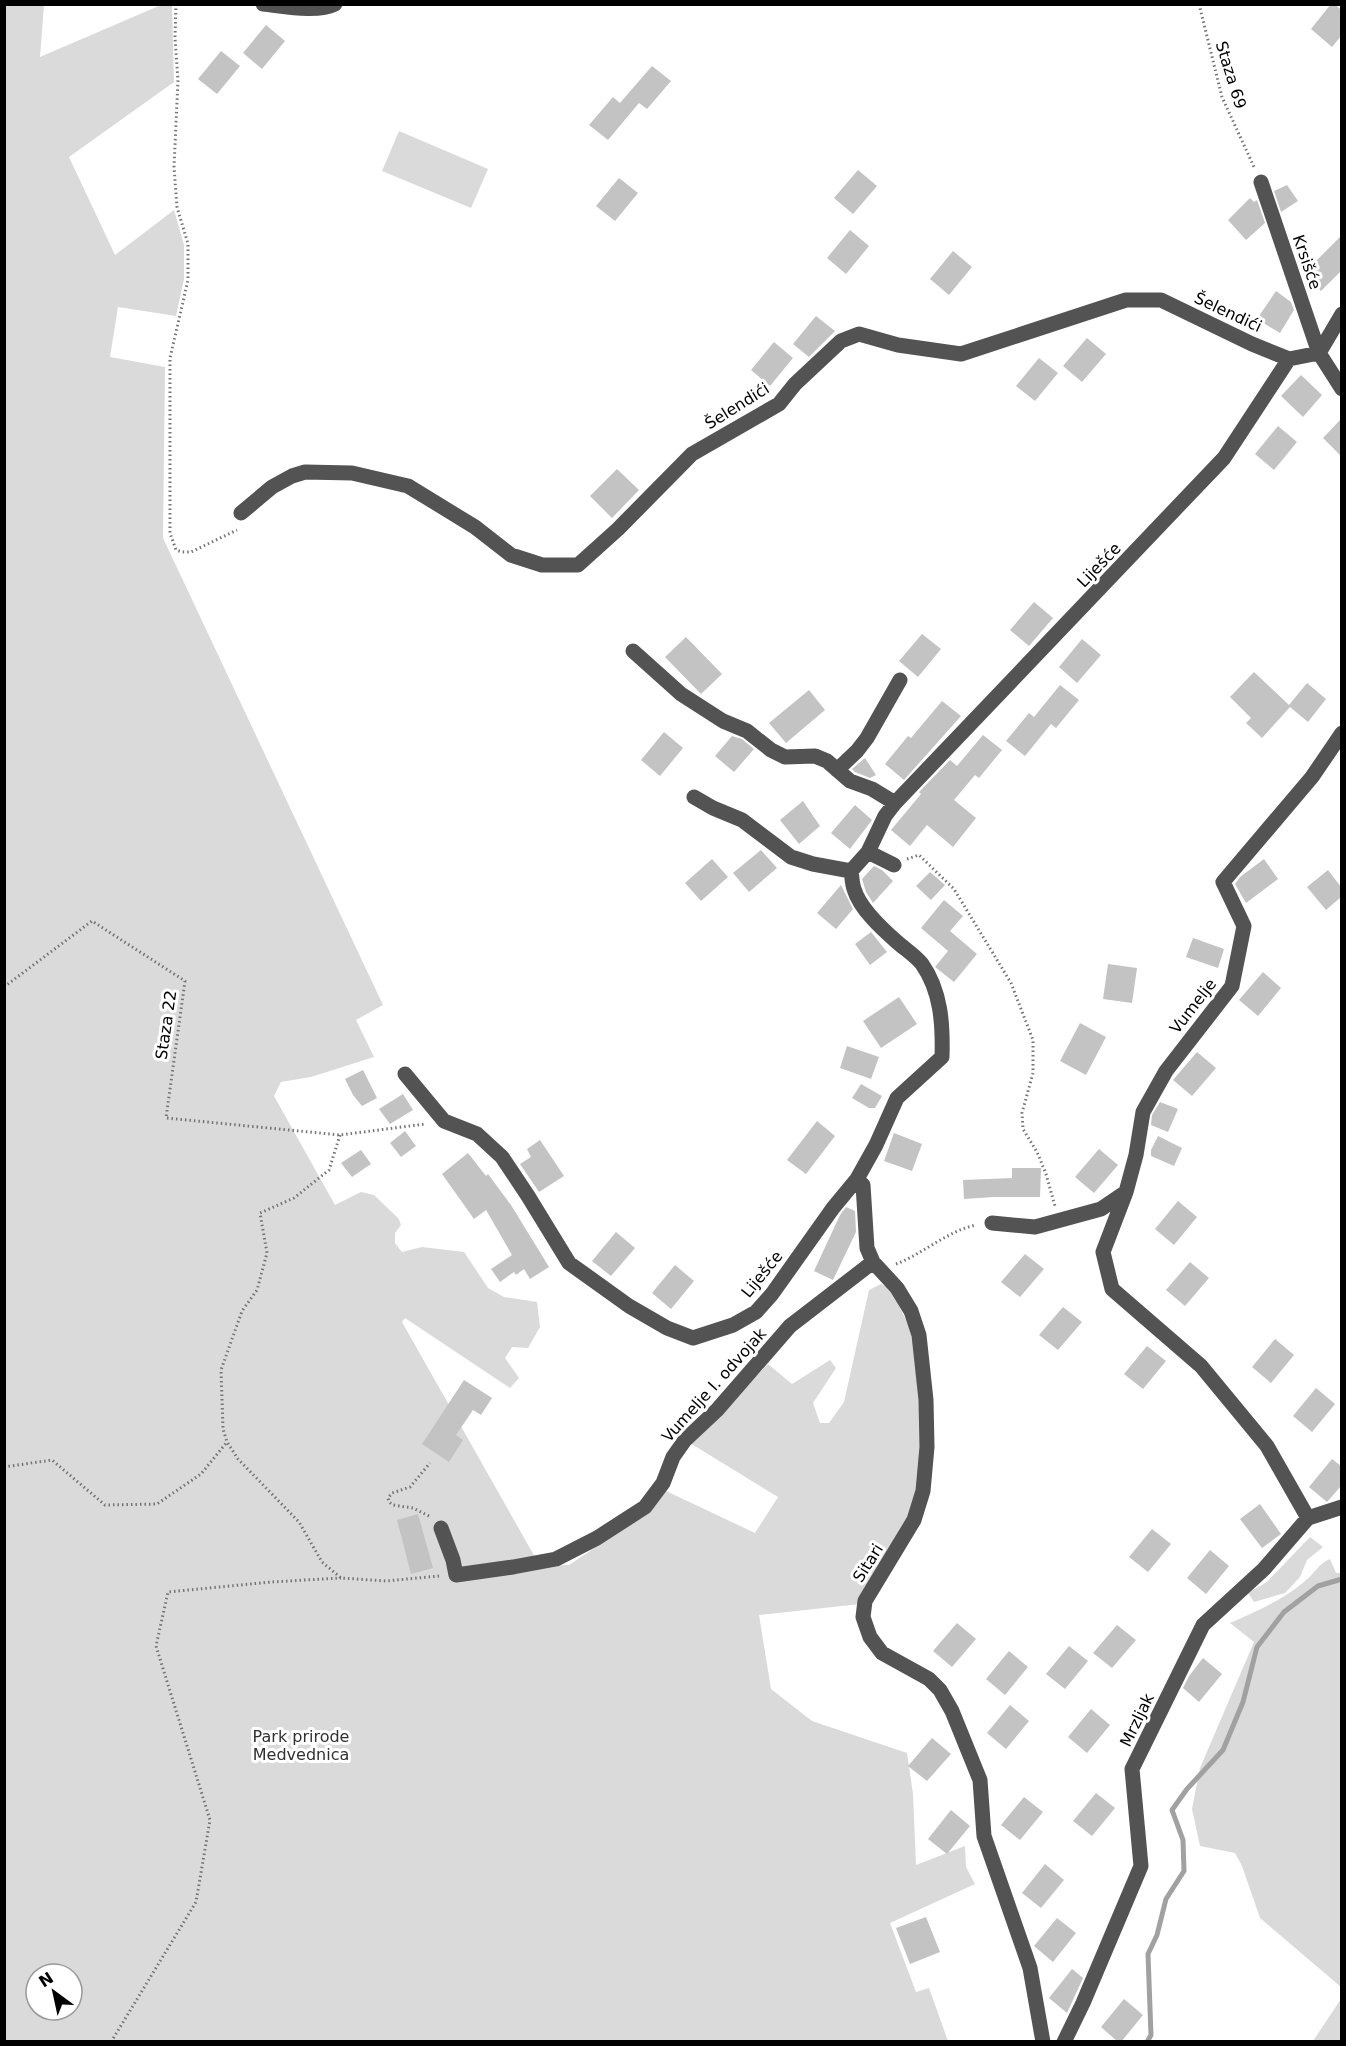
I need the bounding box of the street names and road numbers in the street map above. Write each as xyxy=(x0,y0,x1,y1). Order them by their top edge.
street label: Staza 69 xyxy=(1212,39,1250,111)
street label: Krsišće xyxy=(1289,232,1325,292)
street label: Šelendići xyxy=(1191,288,1265,336)
street label: Šelendići xyxy=(701,379,773,433)
street label: Liješće xyxy=(1073,539,1125,591)
street label: Vumelje xyxy=(1166,975,1220,1037)
street label: Staza 22 xyxy=(152,989,180,1061)
street label: Liješće xyxy=(737,1247,787,1301)
street label: Vumelje I. odvojak xyxy=(658,1324,771,1446)
street label: Sitari xyxy=(849,1540,887,1586)
street label: Mrzljak xyxy=(1116,1690,1158,1750)

